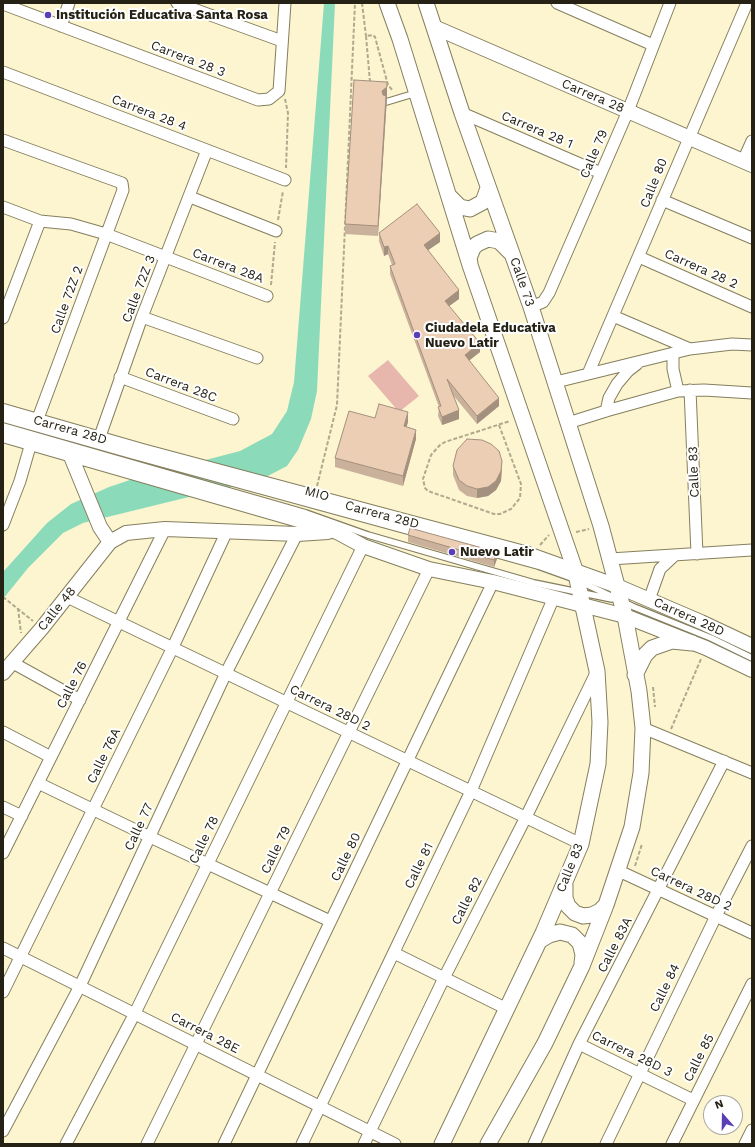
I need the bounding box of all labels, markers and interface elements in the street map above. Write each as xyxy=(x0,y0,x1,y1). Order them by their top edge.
place label: Institución Educativa Santa Rosa xyxy=(56,7,268,23)
marker: Institución Educativa Santa Rosa xyxy=(43,10,53,20)
street label: Carrera 28 3 xyxy=(148,38,228,80)
street label: Carrera 28 xyxy=(559,76,627,116)
street label: Carrera 28 4 xyxy=(109,92,189,134)
street label: Carrera 28 1 xyxy=(499,108,575,152)
street label: Calle 79 xyxy=(577,127,611,181)
street label: Calle 80 xyxy=(637,156,671,210)
street label: Carrera 28A xyxy=(190,245,266,287)
street label: Carrera 28 2 xyxy=(662,246,740,292)
street label: Calle 72Z 3 xyxy=(119,253,159,325)
street label: Calle 73 xyxy=(506,255,538,309)
street label: Calle 72Z 2 xyxy=(47,264,87,336)
place label: Ciudadela Educativa Nuevo Latir xyxy=(425,320,556,351)
marker: Ciudadela Educativa Nuevo Latir xyxy=(412,330,422,340)
street label: Carrera 28C xyxy=(143,364,219,406)
street label: Carrera 28D xyxy=(31,412,109,448)
street label: Calle 83 xyxy=(685,446,703,498)
street label: MIO xyxy=(303,483,331,505)
street label: Carrera 28D xyxy=(343,498,421,532)
place label: Nuevo Latir xyxy=(460,544,534,560)
marker: Nuevo Latir xyxy=(447,547,457,557)
street label: Calle 48 xyxy=(35,584,79,634)
street label: Carrera 28D xyxy=(651,594,727,640)
street label: Calle 76 xyxy=(53,659,91,711)
street label: Carrera 28D 2 xyxy=(287,682,373,734)
street label: Calle 76A xyxy=(84,726,124,786)
street label: Calle 77 xyxy=(121,801,157,853)
street label: Calle 78 xyxy=(186,814,222,866)
street label: Calle 79 xyxy=(258,823,294,877)
street label: Calle 80 xyxy=(328,830,364,884)
street label: Calle 81 xyxy=(401,840,437,892)
street label: Calle 83 xyxy=(553,841,587,895)
street label: Carrera 28D 2 xyxy=(648,863,734,915)
street label: Calle 82 xyxy=(448,874,486,928)
street label: Calle 83A xyxy=(594,915,636,975)
street label: Calle 84 xyxy=(647,961,683,1015)
street label: Carrera 28E xyxy=(168,1009,242,1057)
street label: Carrera 28D 3 xyxy=(589,1028,675,1080)
street label: Calle 85 xyxy=(680,1031,718,1085)
north arrow xyxy=(703,1095,743,1135)
text: N xyxy=(713,1097,725,1112)

